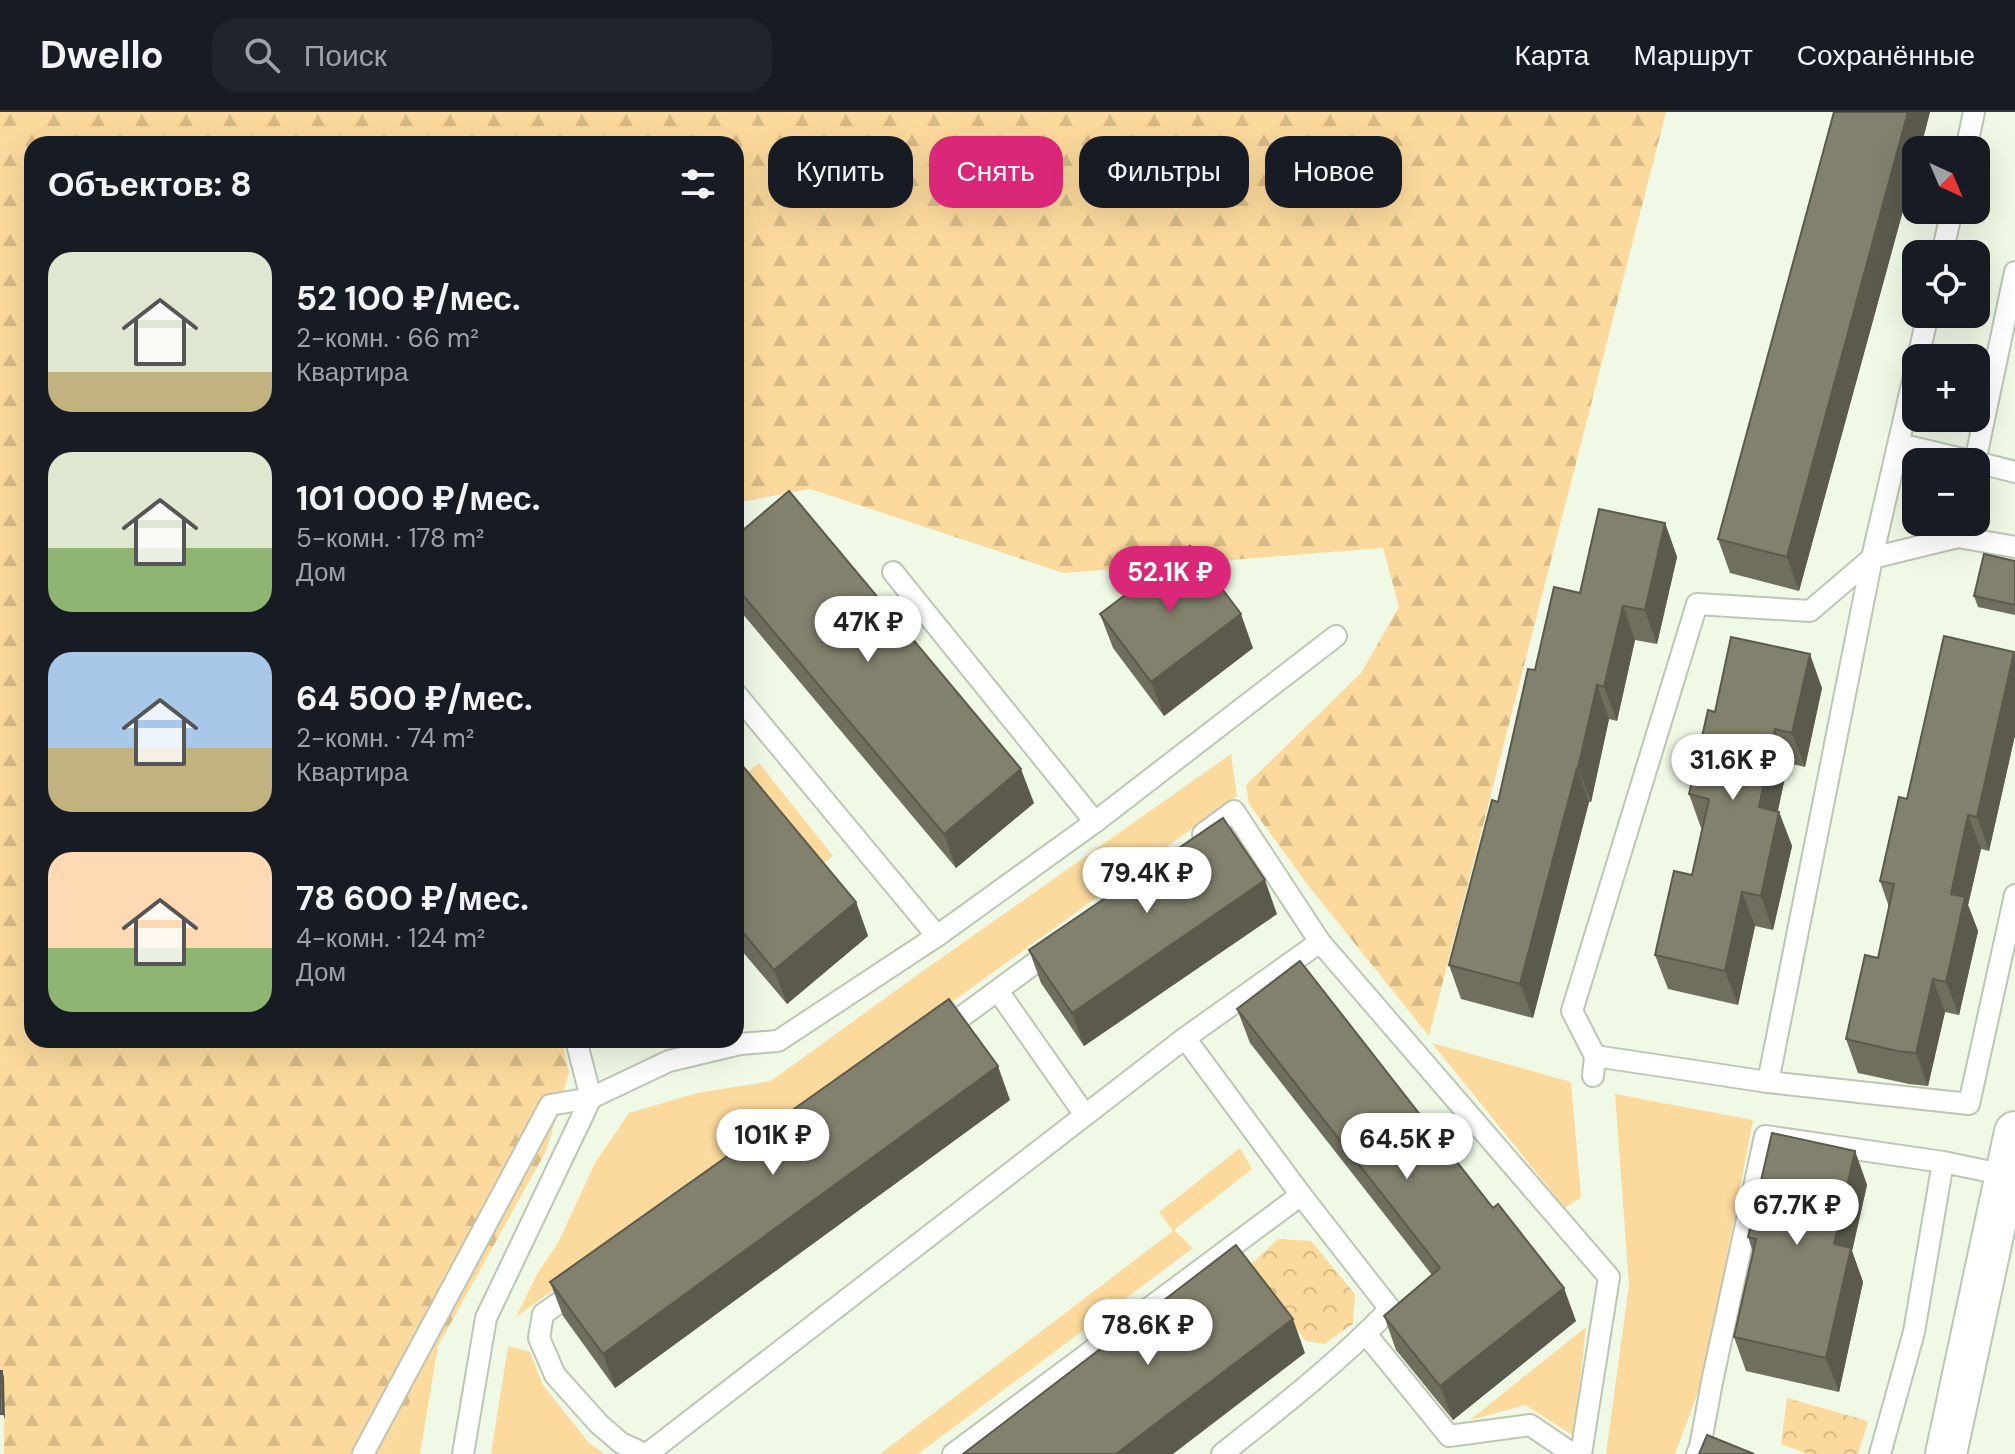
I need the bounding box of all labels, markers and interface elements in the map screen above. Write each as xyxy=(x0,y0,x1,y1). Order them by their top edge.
search box xyxy=(212,19,772,91)
text: Dwello xyxy=(40,30,164,80)
icon: search xyxy=(240,33,284,77)
text: Поиск xyxy=(304,36,387,75)
text: Карта xyxy=(1514,37,1589,74)
text: Маршрут xyxy=(1633,37,1753,74)
text: Сохранённые xyxy=(1797,37,1975,74)
chip: Купить xyxy=(768,136,913,208)
chip: Снять xyxy=(929,136,1063,208)
chip: Фильтры xyxy=(1079,136,1249,208)
chip: Новое xyxy=(1265,136,1402,208)
north arrow xyxy=(1902,136,1990,224)
map controls xyxy=(1902,136,1990,536)
text: Объектов: 8 xyxy=(48,162,252,207)
icon: filters xyxy=(676,162,720,206)
button: locate xyxy=(1902,240,1990,328)
text: 52 100 ₽/мес. xyxy=(296,276,521,321)
icon: home xyxy=(112,284,208,380)
text: 2-комн. · 66 m² xyxy=(296,321,479,355)
button: + xyxy=(1902,344,1990,432)
text: Квартира xyxy=(296,355,408,389)
button: − xyxy=(1902,448,1990,536)
text: 101 000 ₽/мес. xyxy=(296,476,540,521)
icon: home xyxy=(112,484,208,580)
text: 5-комн. · 178 m² xyxy=(296,521,484,555)
pin: 52.1K ₽ xyxy=(1096,546,1244,614)
text: Дом xyxy=(296,555,346,589)
text: 52.1K ₽ xyxy=(1127,555,1213,589)
pin: 47K ₽ xyxy=(812,596,924,664)
text: 47K ₽ xyxy=(833,605,903,639)
text: 64 500 ₽/мес. xyxy=(296,676,533,721)
icon: home xyxy=(112,684,208,780)
text: 2-комн. · 74 m² xyxy=(296,721,474,755)
pin: 31.6K ₽ xyxy=(1659,734,1807,802)
text: 31.6K ₽ xyxy=(1689,743,1777,777)
text: Квартира xyxy=(296,755,408,789)
pin: 79.4K ₽ xyxy=(1073,847,1221,915)
text: 79.4K ₽ xyxy=(1101,856,1193,890)
text: 78 600 ₽/мес. xyxy=(296,876,529,921)
icon: home xyxy=(112,884,208,980)
text: 4-комн. · 124 m² xyxy=(296,921,485,955)
text: Дом xyxy=(296,955,346,989)
pin: 101K ₽ xyxy=(708,1109,838,1177)
pin: 64.5K ₽ xyxy=(1333,1113,1481,1181)
text: 101K ₽ xyxy=(734,1118,812,1152)
text: 64.5K ₽ xyxy=(1359,1122,1455,1156)
pin: 67.7K ₽ xyxy=(1723,1179,1871,1247)
text: 67.7K ₽ xyxy=(1753,1188,1841,1222)
pin: 78.6K ₽ xyxy=(1074,1299,1222,1367)
text: 78.6K ₽ xyxy=(1102,1308,1194,1342)

